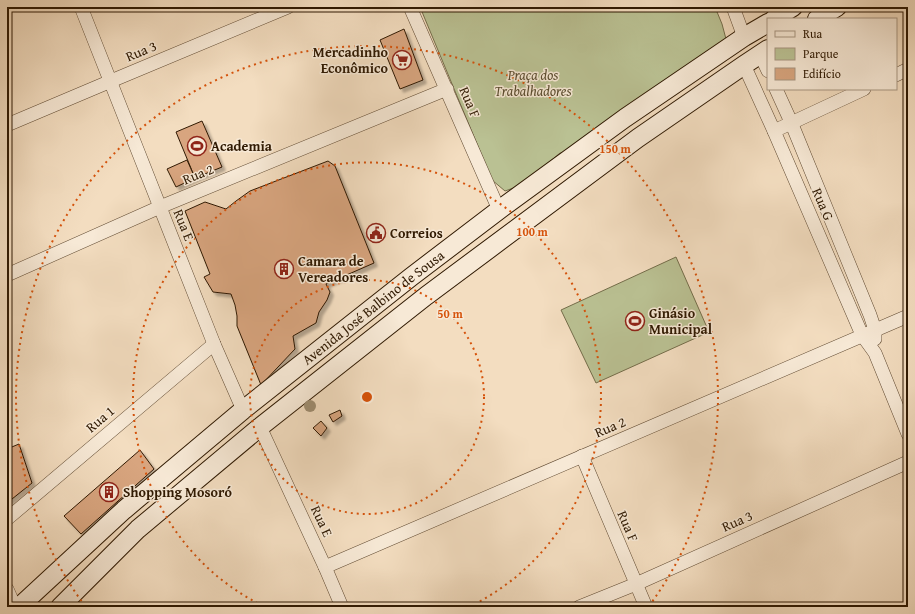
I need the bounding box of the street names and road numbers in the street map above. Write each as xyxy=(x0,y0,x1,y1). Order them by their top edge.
street label: Rua 3 xyxy=(122,36,160,66)
street label: Rua F xyxy=(455,83,486,121)
street label: Rua 2 xyxy=(179,159,217,189)
street label: Rua G xyxy=(807,185,839,223)
street label: Rua E xyxy=(169,206,199,244)
street label: Avenida José Balbino de Sousa xyxy=(298,245,448,370)
street label: Rua 1 xyxy=(81,401,119,437)
street label: Rua 2 xyxy=(591,412,629,442)
street label: Rua E xyxy=(306,502,338,540)
street label: Rua 3 xyxy=(718,505,756,537)
street label: Rua F xyxy=(613,507,644,545)

